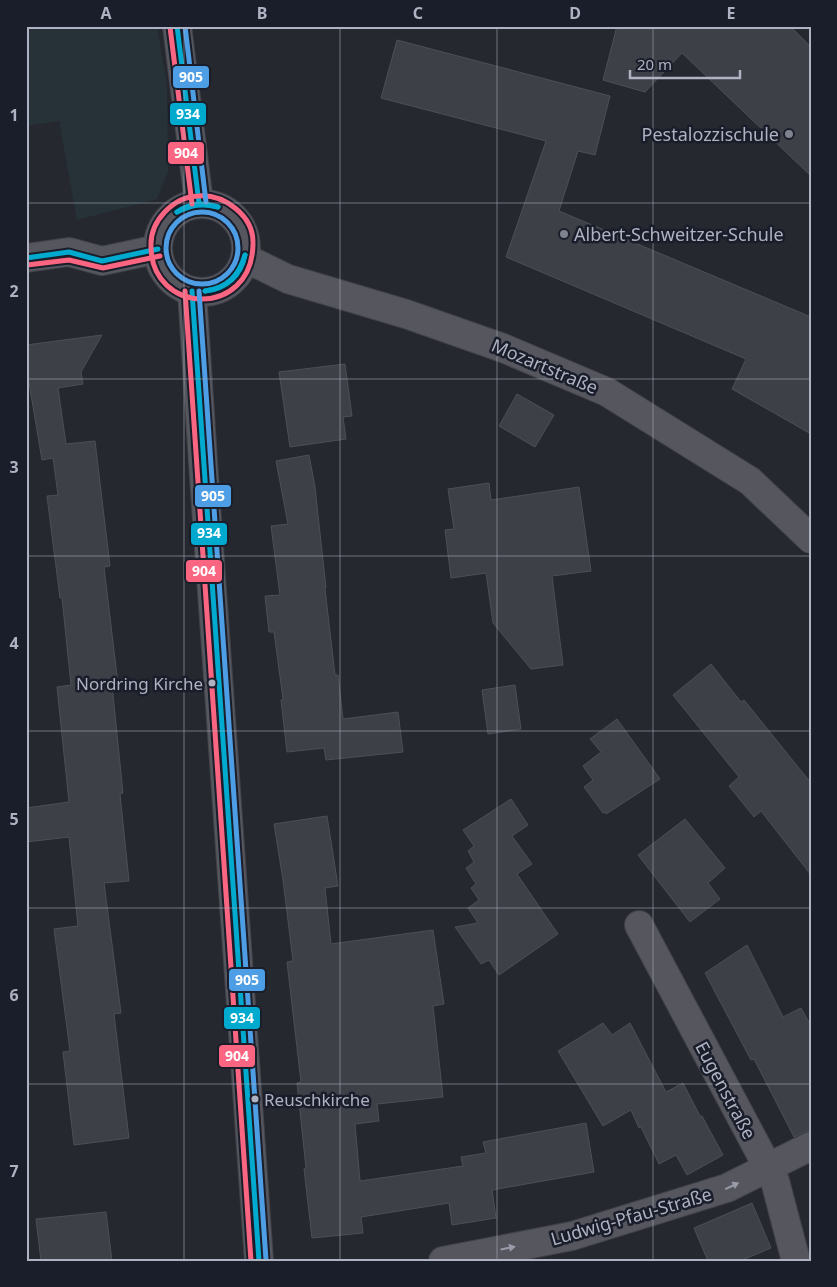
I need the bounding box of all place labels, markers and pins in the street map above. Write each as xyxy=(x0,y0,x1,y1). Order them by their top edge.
place label: Pestalozzischule xyxy=(642,122,779,146)
marker: Pestalozzischule xyxy=(783,128,795,140)
place label: Albert-Schweitzer-Schule xyxy=(574,222,784,246)
marker: Albert-Schweitzer-Schule xyxy=(558,228,570,240)
place label: Nordring Kirche xyxy=(76,672,203,695)
marker: Nordring Kirche xyxy=(207,678,217,688)
place label: Reuschkirche xyxy=(264,1088,370,1111)
marker: Reuschkirche xyxy=(250,1094,260,1104)

